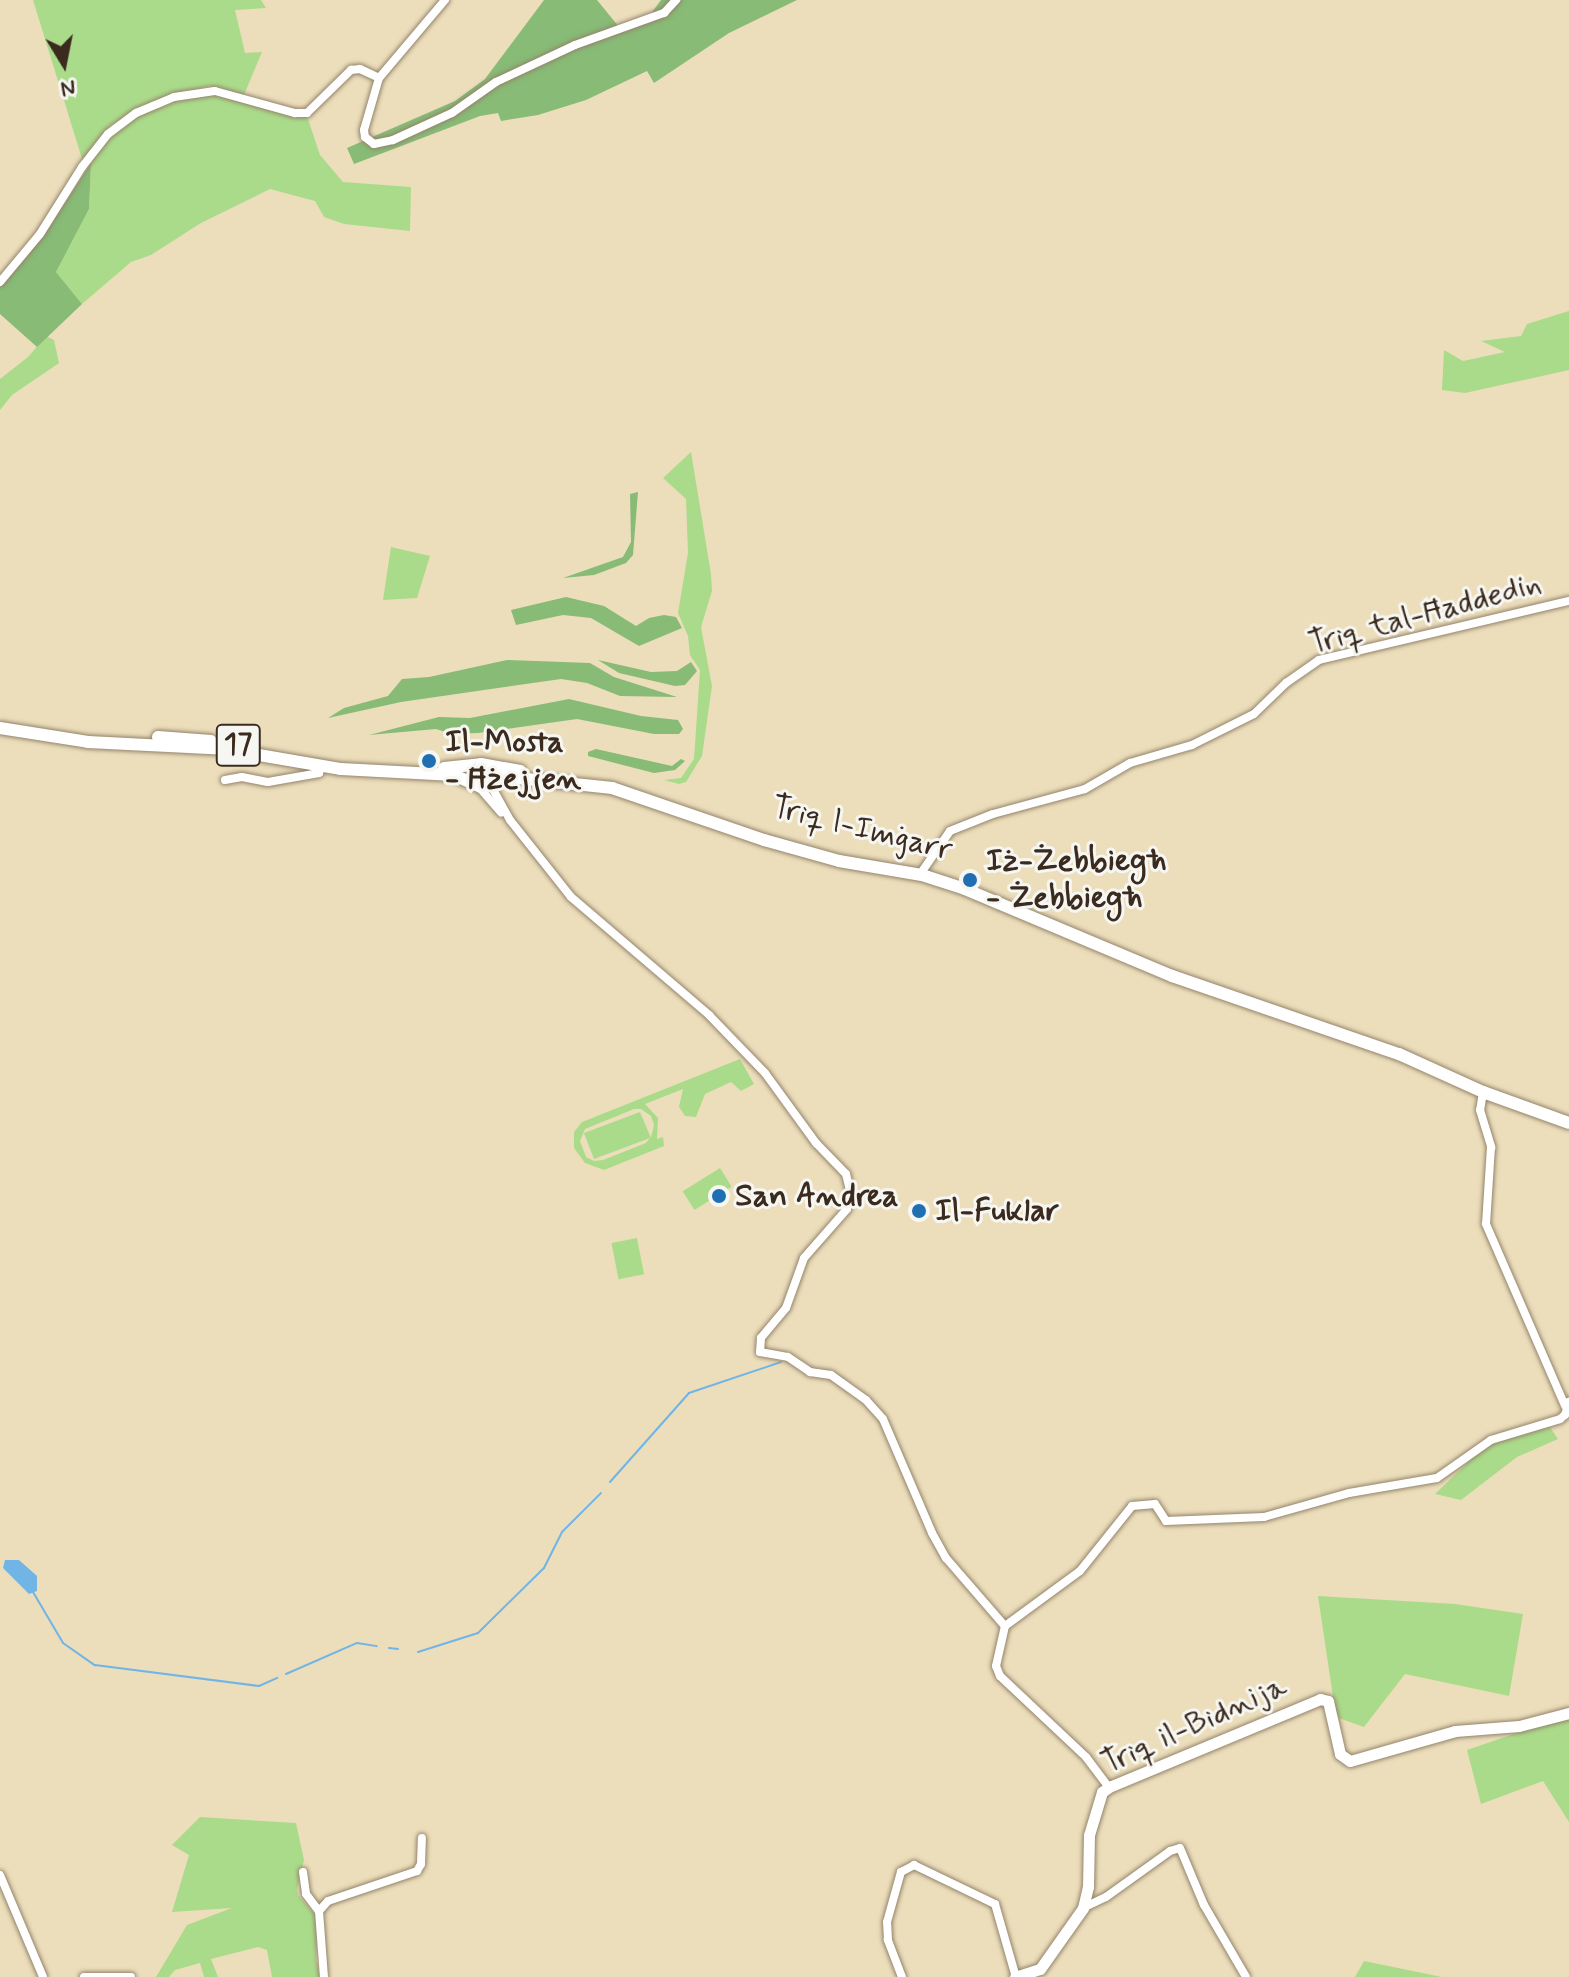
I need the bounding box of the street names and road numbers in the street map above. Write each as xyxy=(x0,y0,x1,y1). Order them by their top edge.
street label: Triq tal-Ħaddedin xyxy=(1304,564,1546,664)
road number: 17 xyxy=(214,719,262,771)
street label: Triq l-Imġarr xyxy=(768,788,956,870)
street label: Triq il-Bidnija xyxy=(1095,1667,1293,1783)

